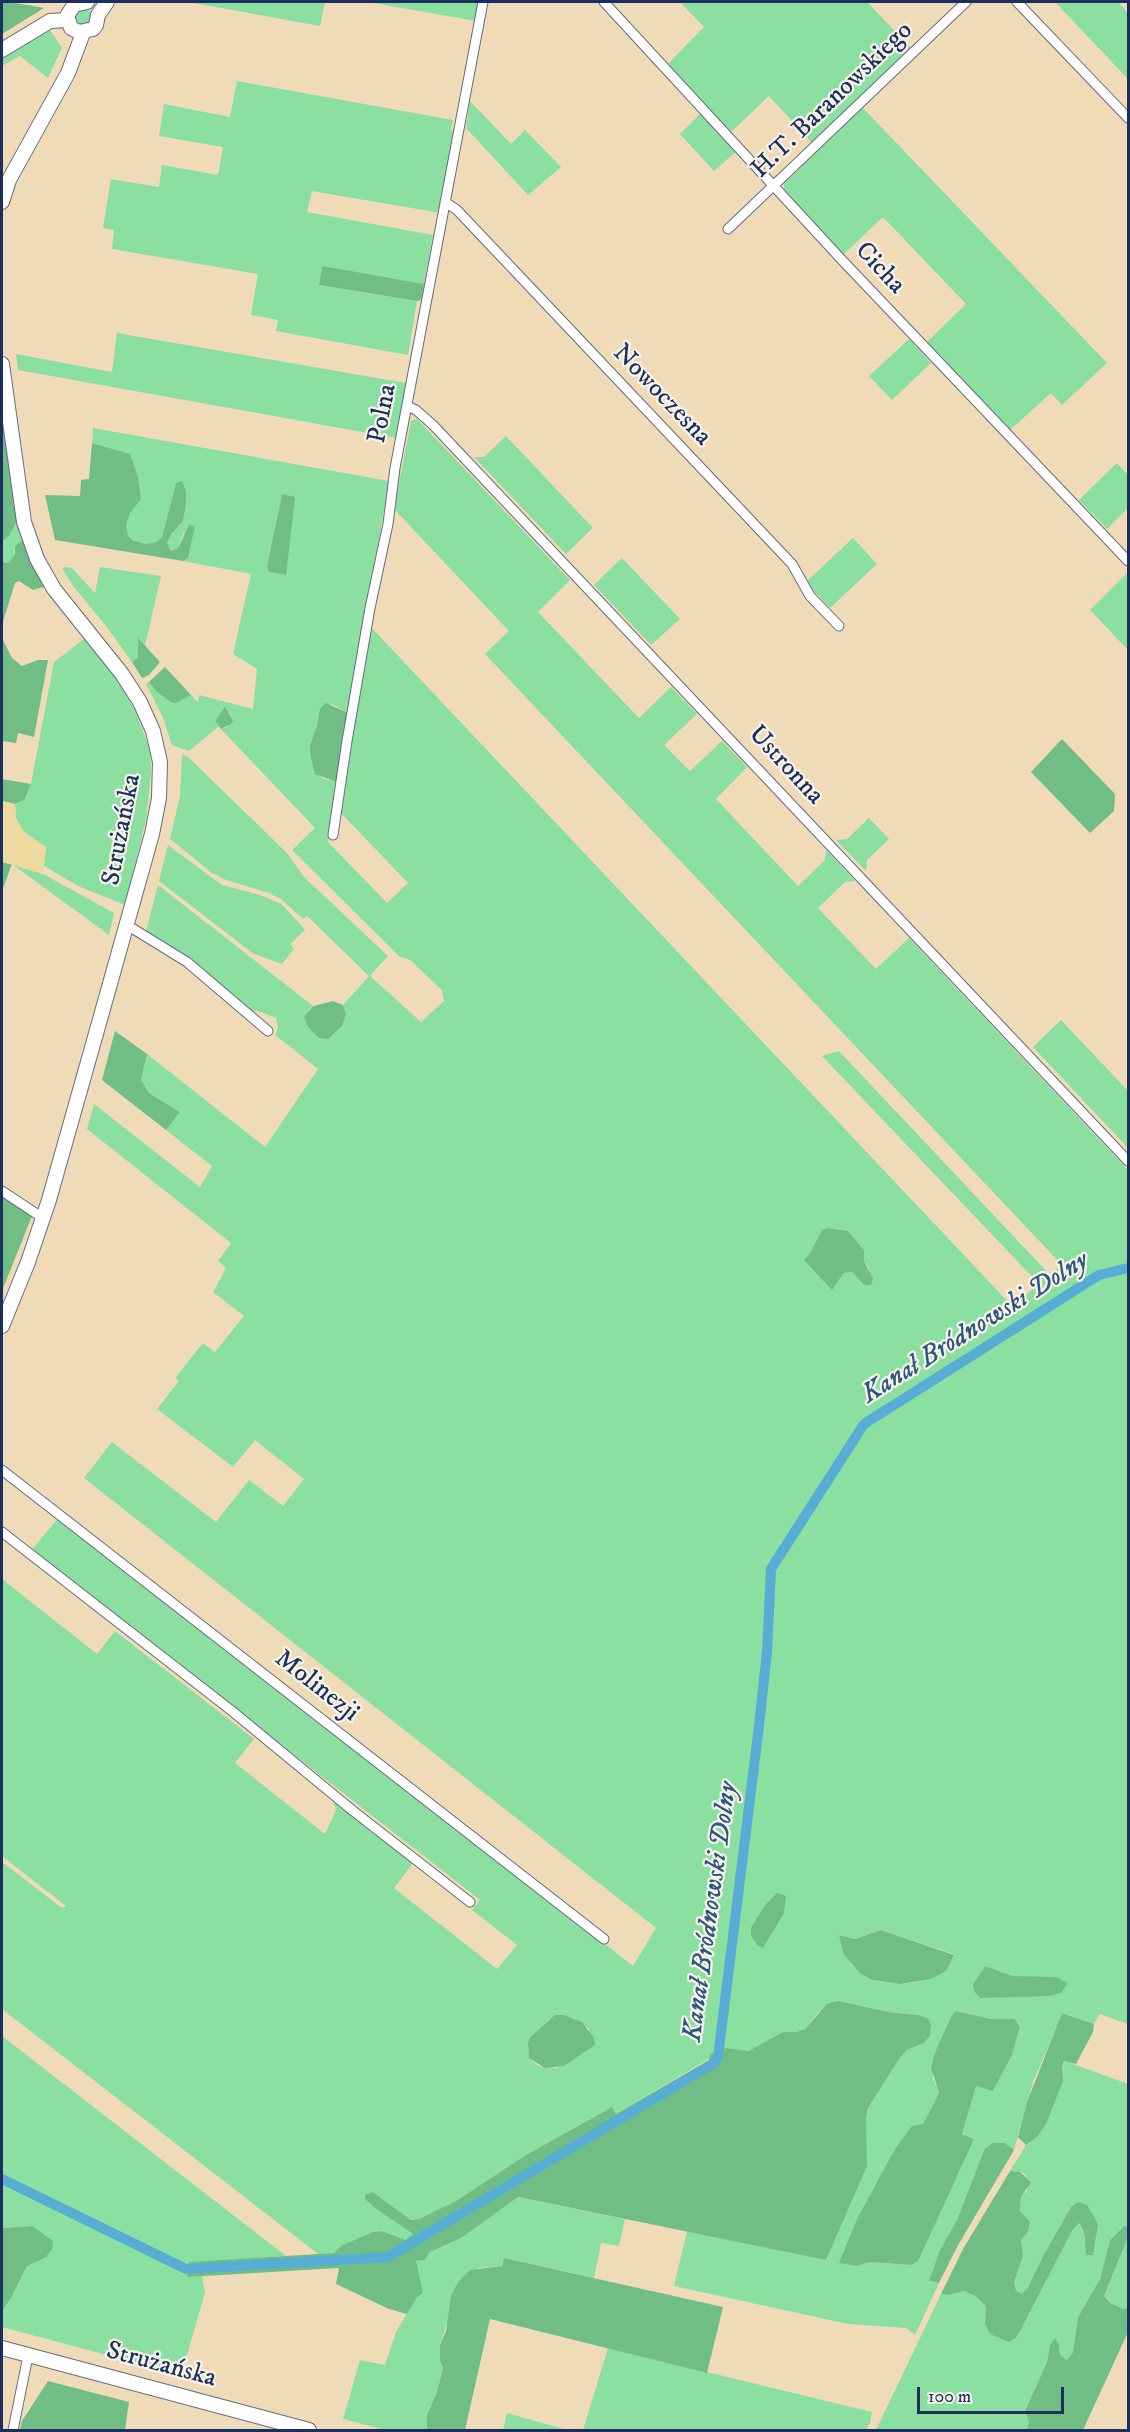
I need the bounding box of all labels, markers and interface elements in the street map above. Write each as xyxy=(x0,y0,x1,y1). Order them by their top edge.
street label: H.T. Baranowskiego xyxy=(746,16,920,186)
street label: Cicha xyxy=(847,237,911,301)
street label: Nowoczesna xyxy=(605,339,717,453)
street label: Polna xyxy=(363,382,405,446)
street label: Ustronna xyxy=(740,720,830,812)
street label: Strużańska xyxy=(97,772,149,888)
water label: Kanał Bródnowski Dolny xyxy=(857,1246,1095,1412)
street label: Molinezji xyxy=(267,1644,365,1730)
water label: Kanał Bródnowski Dolny xyxy=(678,1780,746,2044)
street label: Strużańska xyxy=(103,2336,219,2396)
scale bar xyxy=(920,2375,1067,2413)
text: 100 m xyxy=(928,2386,971,2408)

